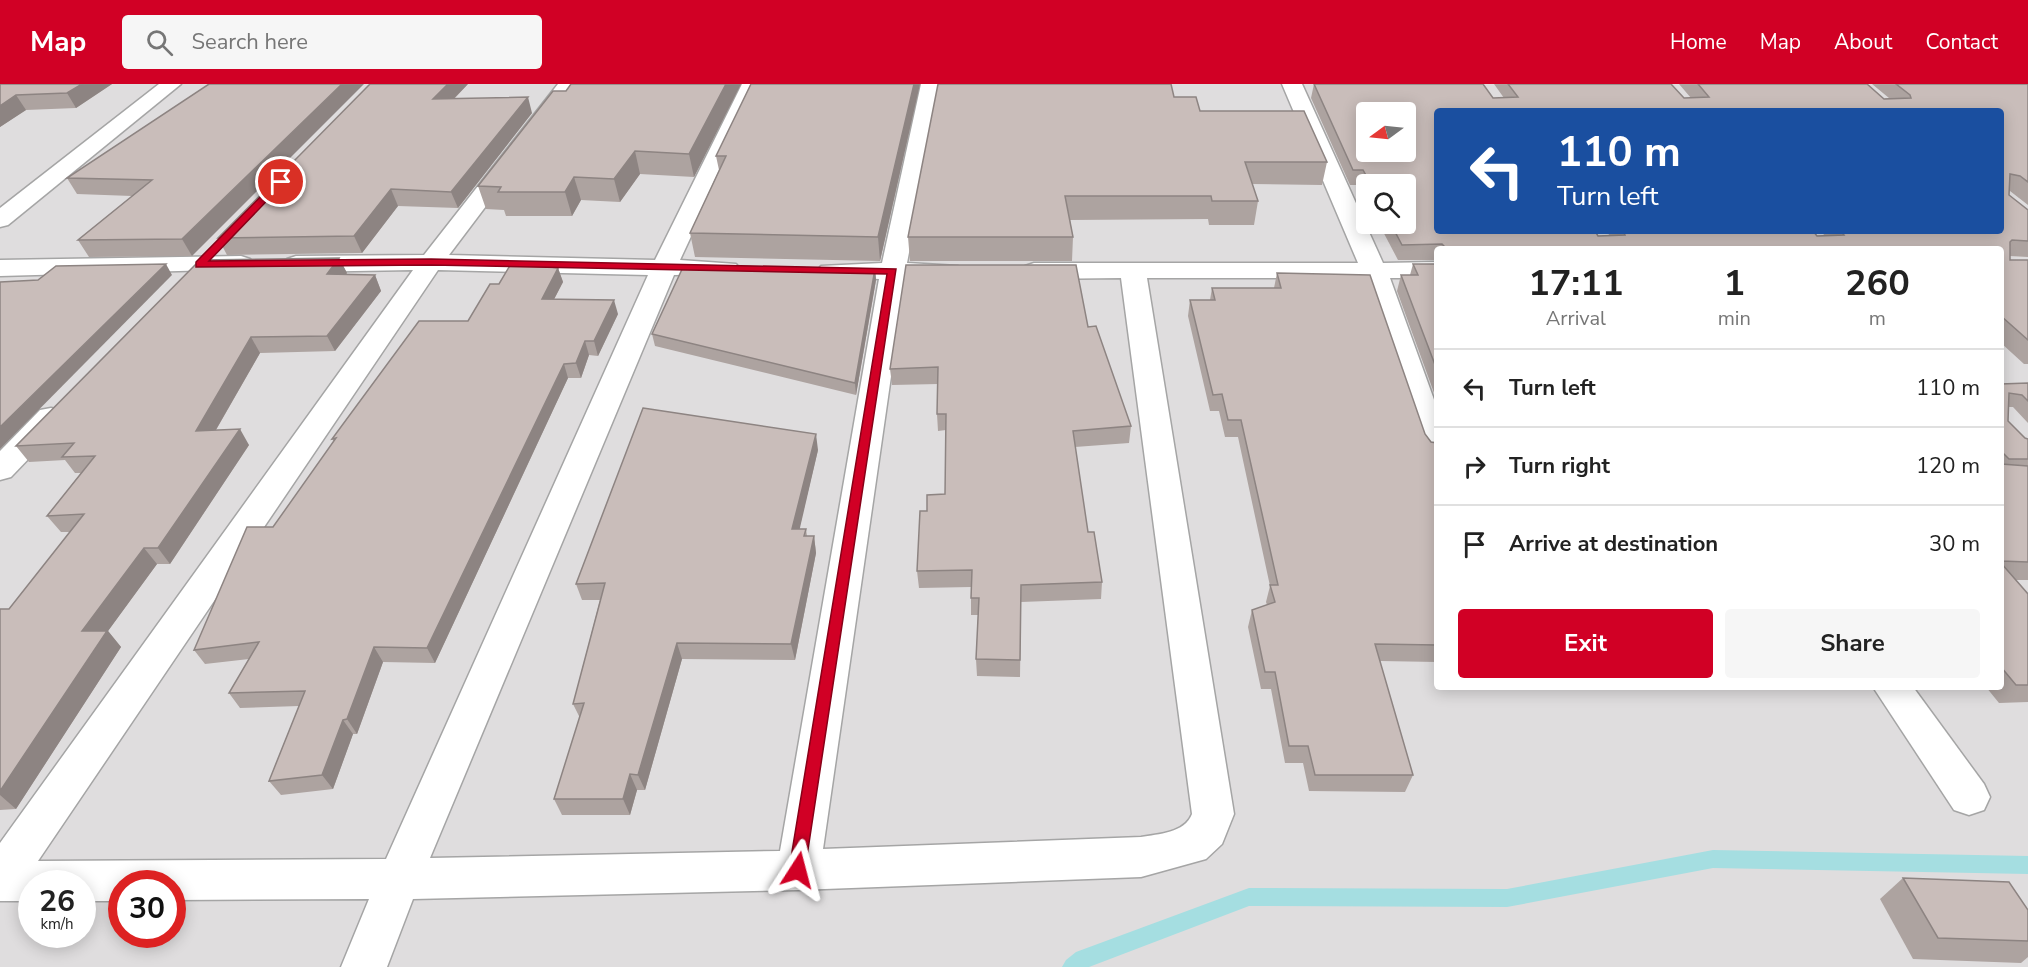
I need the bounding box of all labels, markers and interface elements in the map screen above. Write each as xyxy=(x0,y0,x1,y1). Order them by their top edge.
search box xyxy=(122,15,542,69)
text: Map xyxy=(30,23,86,61)
icon: search xyxy=(143,26,176,59)
text: Search here xyxy=(191,27,308,57)
text: Home xyxy=(1670,28,1727,56)
text: Map xyxy=(1760,28,1801,56)
text: About xyxy=(1834,28,1892,56)
text: Contact xyxy=(1925,28,1998,56)
north arrow xyxy=(1356,102,1416,162)
map controls xyxy=(1356,102,1416,234)
text: 110 m xyxy=(1557,124,1681,181)
icon: left xyxy=(1458,132,1536,210)
pin xyxy=(255,156,306,207)
icon: arrive xyxy=(264,165,297,198)
button: search xyxy=(1356,174,1416,234)
text: Turn left xyxy=(1557,178,1658,215)
text: 17:11 xyxy=(1528,259,1624,308)
text: 1 xyxy=(1723,259,1745,308)
text: 260 xyxy=(1845,259,1910,308)
text: Arrival xyxy=(1546,305,1606,332)
text: min xyxy=(1718,305,1751,332)
text: m xyxy=(1869,305,1886,332)
icon: left xyxy=(1458,372,1491,405)
text: Turn left xyxy=(1509,373,1596,403)
text: 110 m xyxy=(1916,373,1980,403)
icon: right xyxy=(1458,450,1491,483)
text: Turn right xyxy=(1509,451,1610,481)
text: 120 m xyxy=(1916,451,1980,481)
icon: arrive xyxy=(1458,528,1491,561)
text: Arrive at destination xyxy=(1509,529,1718,559)
text: 30 m xyxy=(1929,529,1980,559)
button: Exit xyxy=(1458,609,1713,678)
button: Share xyxy=(1725,609,1980,678)
position arrow xyxy=(766,838,830,902)
speed limit sign: 30 xyxy=(108,870,186,948)
text: 26 xyxy=(39,881,75,922)
text: km/h xyxy=(40,914,74,934)

